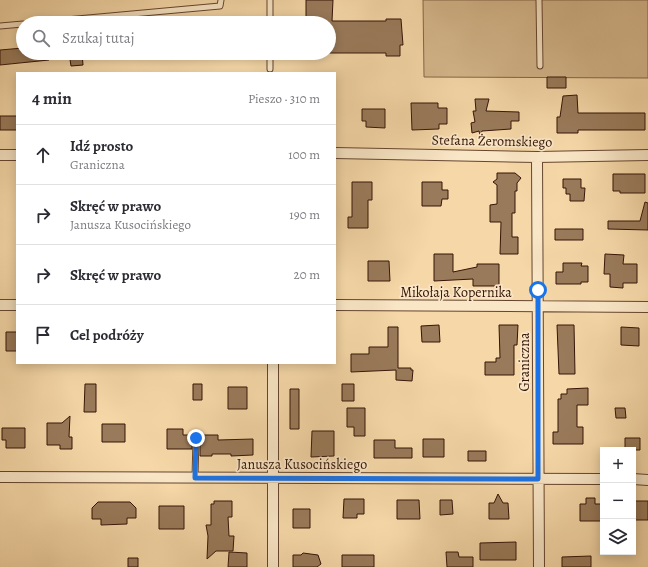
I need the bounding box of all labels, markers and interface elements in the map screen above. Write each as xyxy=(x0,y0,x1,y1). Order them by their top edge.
search box xyxy=(16,16,336,60)
icon: search xyxy=(30,27,52,49)
text: Szukaj tutaj xyxy=(62,28,135,48)
text: 4 min xyxy=(32,87,72,110)
text: Pieszo · 310 m xyxy=(248,90,320,107)
street label: Stefana Żeromskiego xyxy=(431,130,553,152)
text: Idź prosto xyxy=(70,136,133,156)
icon: ahead xyxy=(32,144,54,166)
text: 100 m xyxy=(288,146,320,163)
text: Graniczna xyxy=(70,156,125,173)
text: Skręć w prawo xyxy=(70,196,161,216)
icon: right xyxy=(32,204,54,226)
text: 190 m xyxy=(289,206,320,223)
text: Janusza Kusocińskiego xyxy=(70,216,191,233)
icon: right xyxy=(32,264,54,286)
text: Skręć w prawo xyxy=(70,265,161,285)
text: 20 m xyxy=(294,266,320,283)
route start xyxy=(529,281,547,299)
street label: Mikołaja Kopernika xyxy=(400,283,512,302)
icon: arrive xyxy=(32,324,54,346)
text: Cel podróży xyxy=(70,325,144,345)
street label: Graniczna xyxy=(515,332,534,392)
route end xyxy=(187,429,205,447)
map controls xyxy=(600,447,636,555)
button: + xyxy=(600,447,636,483)
street label: Janusza Kusocińskiego xyxy=(237,455,367,474)
button: − xyxy=(600,483,636,519)
button: layers xyxy=(600,519,636,555)

